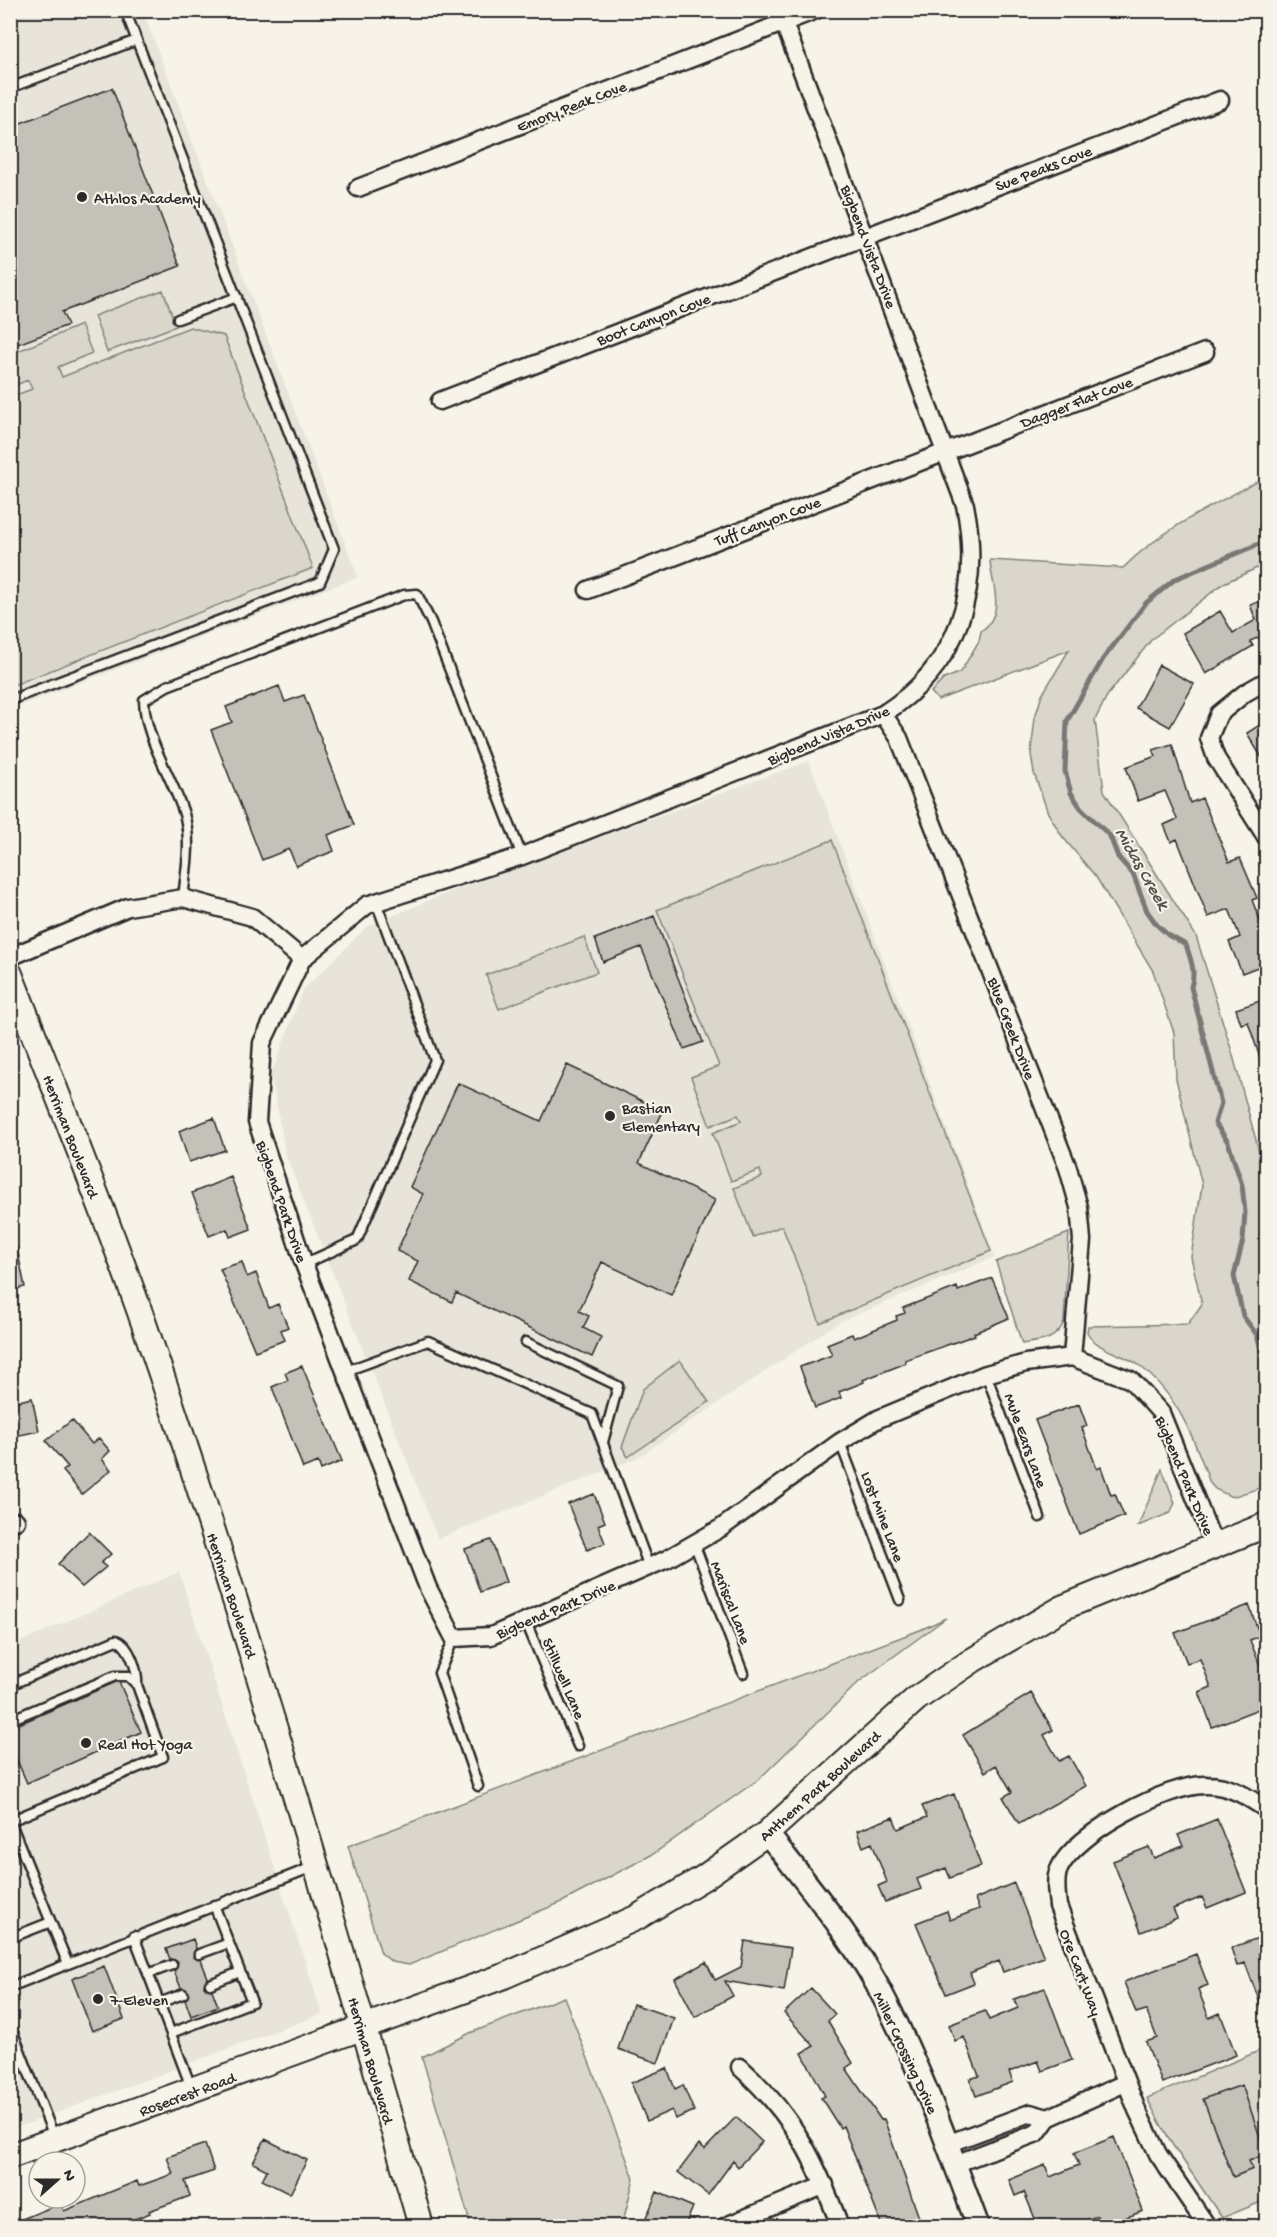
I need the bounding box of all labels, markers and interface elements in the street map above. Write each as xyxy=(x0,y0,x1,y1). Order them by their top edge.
street label: Emory Peak Cove xyxy=(515,78,631,138)
street label: Sue Peaks Cove xyxy=(993,143,1096,197)
street label: Bigbend Vista Drive xyxy=(834,182,899,312)
marker: Athlos Academy xyxy=(75,190,89,204)
place label: Athlos Academy xyxy=(94,191,201,210)
street label: Boot Canyon Cove xyxy=(594,291,714,352)
street label: Dagger Flat Cove xyxy=(1018,374,1137,435)
street label: Tuff Canyon Cove xyxy=(712,494,825,553)
street label: Bigbend Vista Drive xyxy=(765,703,894,772)
water label: Midas Creek xyxy=(1109,825,1174,915)
street label: Blue Creek Drive xyxy=(981,975,1038,1084)
street label: Herriman Boulevard xyxy=(36,1073,102,1203)
place label: Bastian Elementary xyxy=(621,1101,700,1138)
marker: Bastian Elementary xyxy=(603,1109,617,1123)
street label: Bigbend Park Drive xyxy=(250,1138,310,1266)
street label: Mule Ears Lane xyxy=(998,1391,1050,1492)
street label: Bigbend Park Drive xyxy=(1149,1413,1217,1539)
street label: Lost Mine Lane xyxy=(855,1469,907,1566)
street label: Herriman Boulevard xyxy=(200,1531,259,1663)
street label: Mariscal Lane xyxy=(704,1559,753,1648)
street label: Bigbend Park Drive xyxy=(493,1577,619,1645)
street label: Stillwell Lane xyxy=(536,1636,588,1724)
street label: Anthem Park Boulevard xyxy=(757,1727,887,1847)
marker: Real Hot Yoga xyxy=(79,1736,93,1750)
place label: Real Hot Yoga xyxy=(98,1737,193,1756)
street label: Ore Cart Way xyxy=(1054,1927,1104,2019)
street label: Miller Crossing Drive xyxy=(867,1989,941,2118)
marker: 7-Eleven xyxy=(91,1992,105,2006)
place label: 7-Eleven xyxy=(109,1993,168,2012)
street label: Herriman Boulevard xyxy=(342,1996,396,2128)
street label: Rosecrest Road xyxy=(137,2069,241,2123)
north arrow xyxy=(27,2150,87,2210)
text: N xyxy=(57,2168,79,2185)

